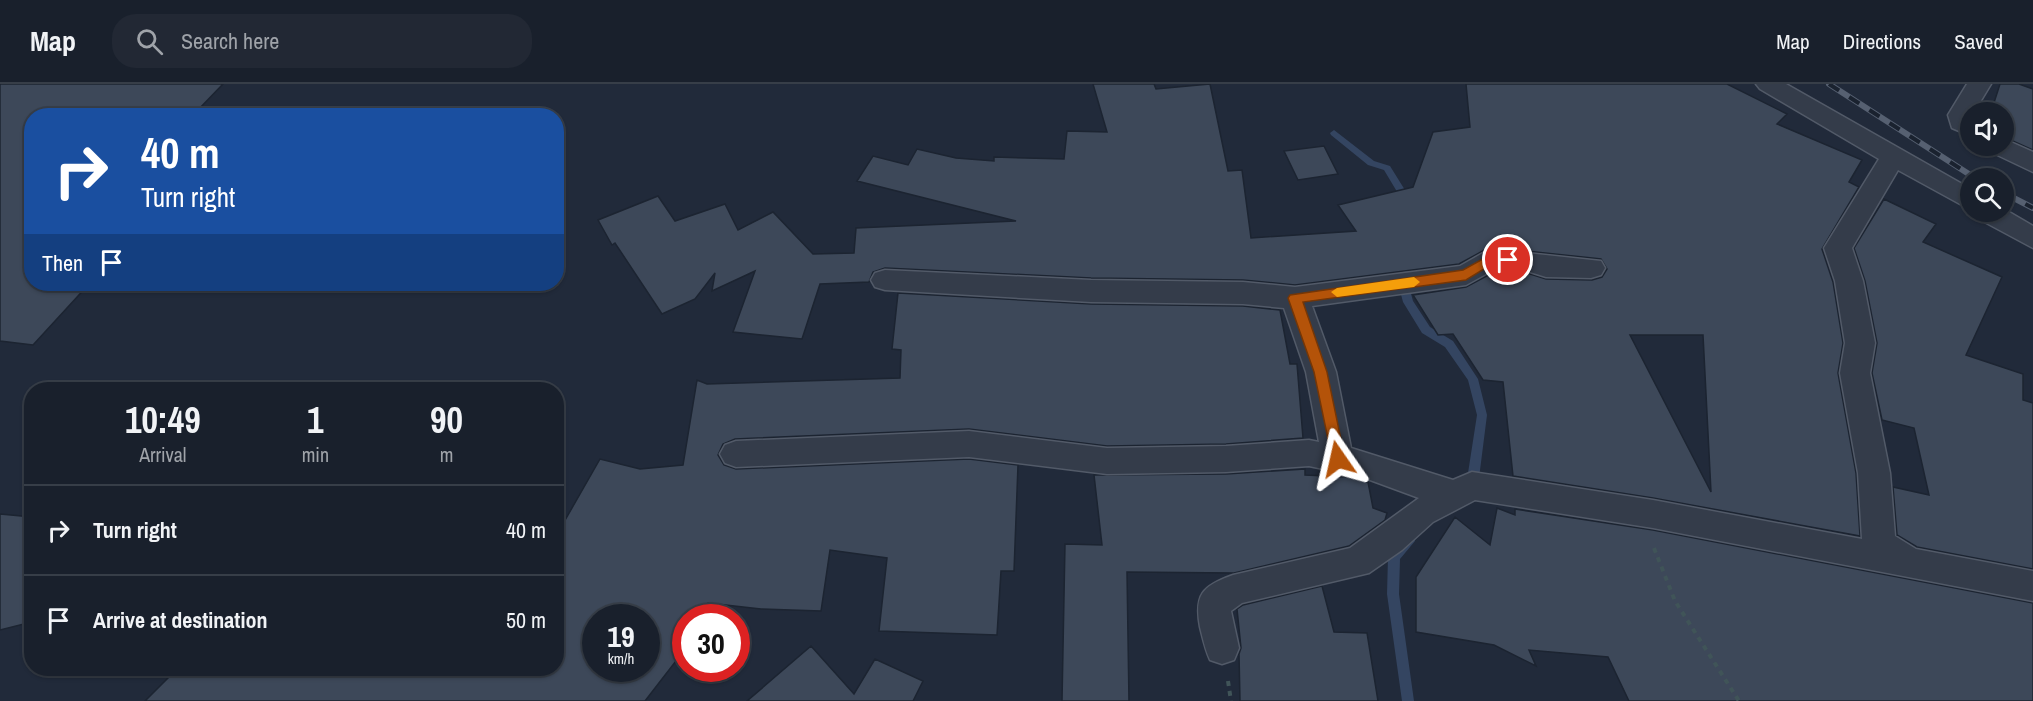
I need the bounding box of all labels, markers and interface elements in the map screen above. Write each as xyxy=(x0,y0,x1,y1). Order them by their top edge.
search box xyxy=(112,14,532,68)
text: Map xyxy=(30,22,76,60)
icon: search xyxy=(133,25,166,58)
text: Search here xyxy=(181,26,279,56)
text: Map xyxy=(1776,27,1810,56)
text: Directions xyxy=(1843,27,1921,56)
text: Saved xyxy=(1954,27,2003,56)
map controls xyxy=(1960,102,2014,222)
button: sound xyxy=(1960,102,2014,156)
text: 40 m xyxy=(141,125,220,181)
icon: right xyxy=(42,132,120,210)
button: search xyxy=(1960,168,2014,222)
text: Turn right xyxy=(141,179,235,215)
pin xyxy=(1482,234,1533,285)
icon: arrive xyxy=(1491,243,1524,276)
icon: arrive xyxy=(95,246,128,279)
text: Then xyxy=(42,248,83,278)
text: 10:49 xyxy=(125,396,201,444)
text: 1 xyxy=(307,396,324,444)
text: 90 xyxy=(430,396,463,444)
position arrow xyxy=(1306,427,1370,491)
text: Arrival xyxy=(139,441,187,468)
text: min xyxy=(302,441,329,468)
text: m xyxy=(440,441,453,468)
icon: right xyxy=(42,514,75,547)
text: Turn right xyxy=(93,515,177,545)
text: 40 m xyxy=(506,515,546,545)
icon: arrive xyxy=(42,604,75,637)
speed limit sign: 30 xyxy=(672,604,750,682)
text: Arrive at destination xyxy=(93,605,267,635)
text: 50 m xyxy=(506,605,546,635)
text: 19 xyxy=(607,616,635,656)
text: km/h xyxy=(608,648,634,669)

